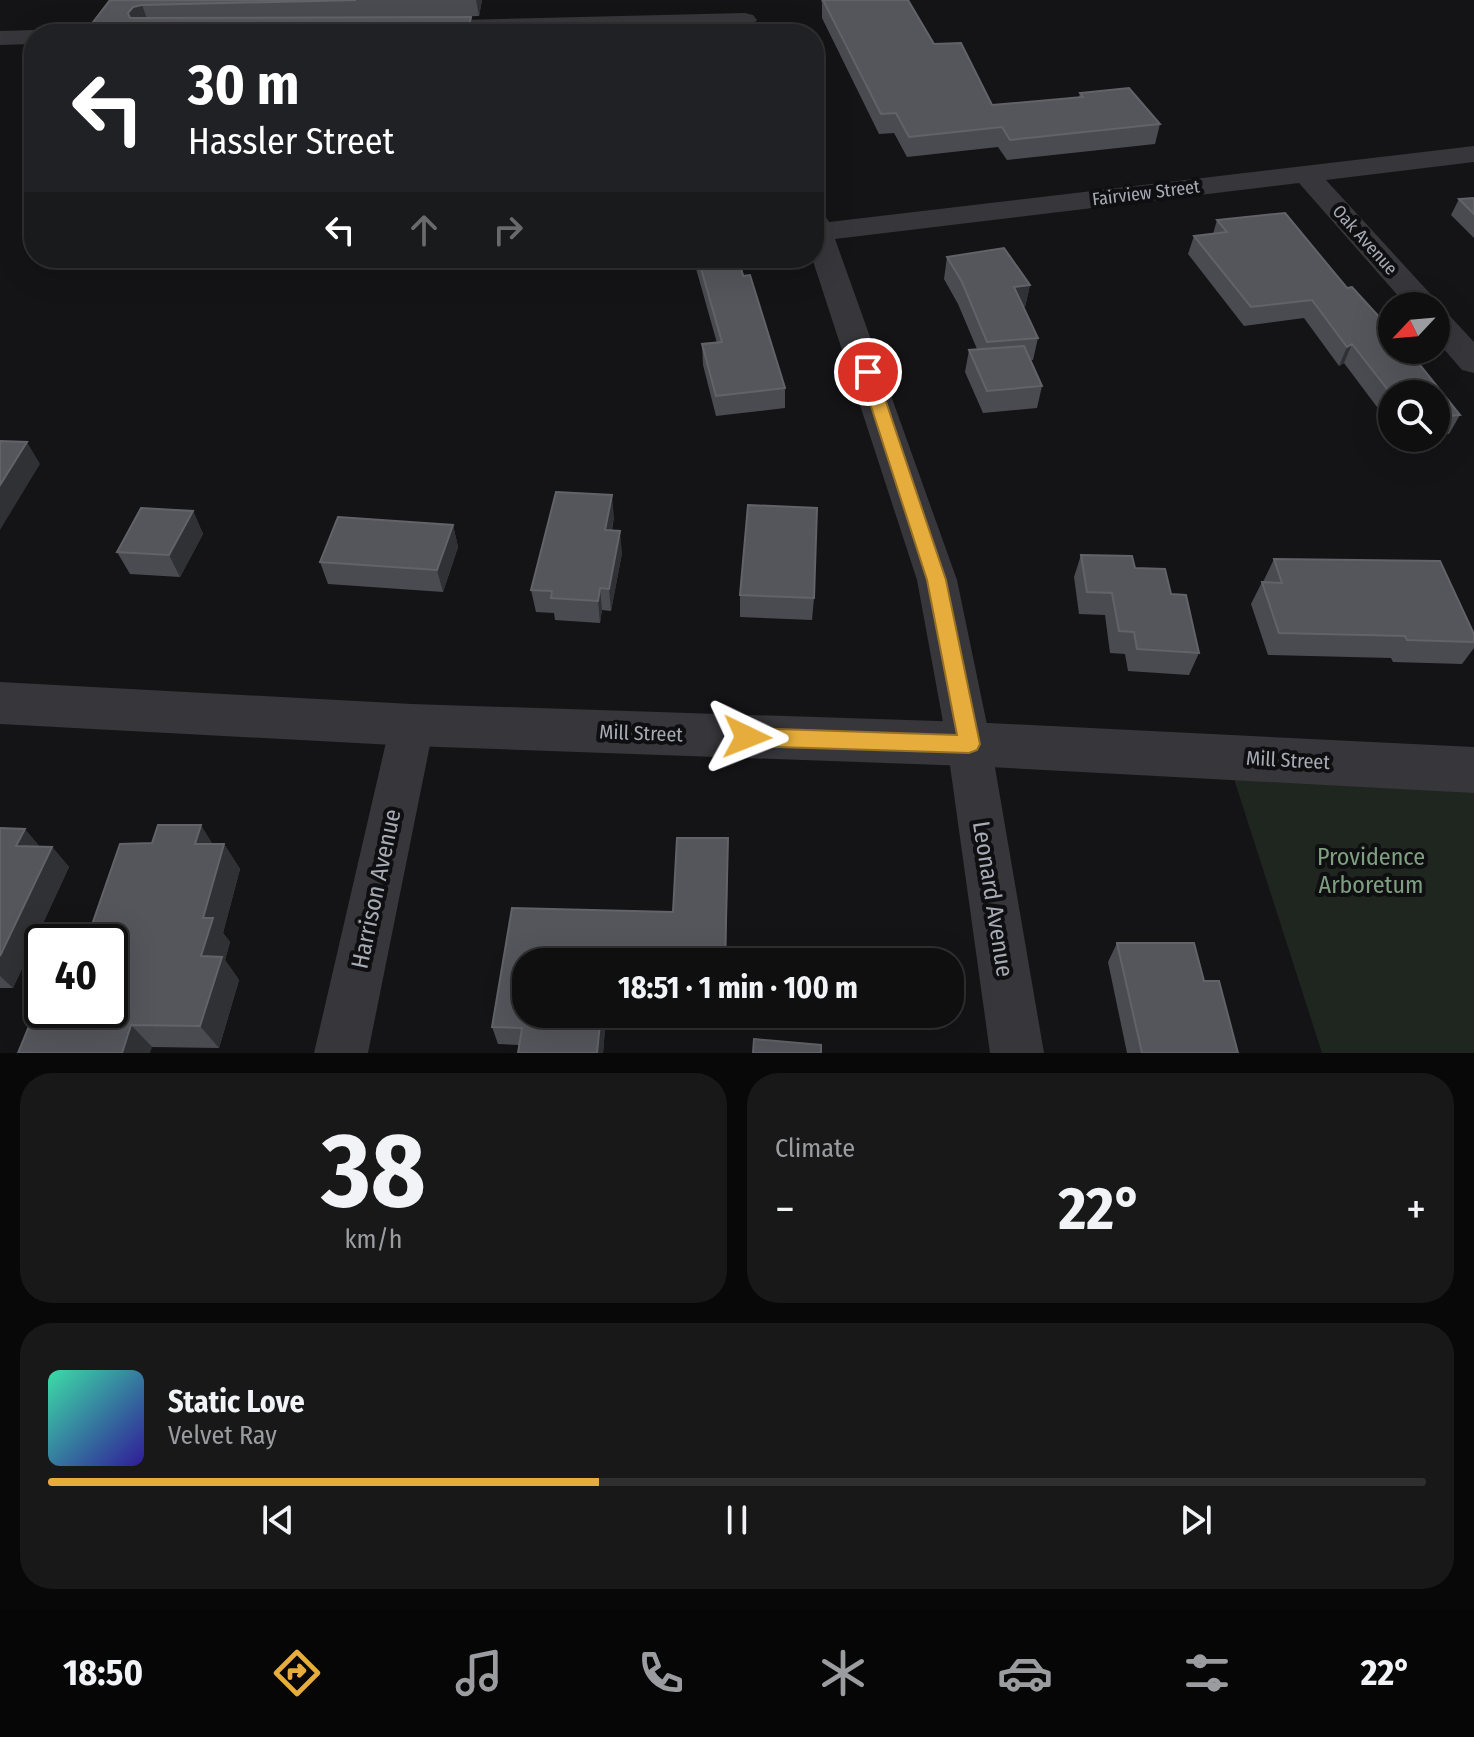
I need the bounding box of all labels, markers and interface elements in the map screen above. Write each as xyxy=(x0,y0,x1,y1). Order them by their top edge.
text: 30 m xyxy=(188,52,299,119)
icon: left xyxy=(56,56,160,160)
text: Hassler Street xyxy=(188,120,394,164)
street label: Fairview Street xyxy=(1091,175,1201,211)
street label: Oak Avenue xyxy=(1328,200,1402,280)
icon: left xyxy=(318,208,362,252)
icon: ahead xyxy=(402,208,446,252)
icon: right xyxy=(486,208,530,252)
north arrow xyxy=(1378,292,1450,364)
map controls xyxy=(1378,292,1450,452)
pin xyxy=(834,338,902,406)
icon: arrive xyxy=(846,350,890,394)
button: search xyxy=(1378,380,1450,452)
position arrow xyxy=(705,695,789,779)
street label: Mill Street xyxy=(599,720,684,746)
street label: Mill Street xyxy=(1246,746,1331,774)
street label: Harrison Avenue xyxy=(345,807,407,971)
street label: Leonard Avenue xyxy=(967,819,1019,979)
park label: Providence Arboretum xyxy=(1317,843,1425,899)
speed limit sign: 40 xyxy=(24,924,128,1028)
text: 18:51 · 1 min · 100 m xyxy=(618,970,858,1006)
text: 38 xyxy=(321,1109,426,1234)
text: Climate xyxy=(775,1133,855,1164)
text: 22° xyxy=(1059,1173,1142,1245)
text: − xyxy=(775,1183,795,1236)
text: + xyxy=(1406,1183,1426,1236)
text: km/h xyxy=(345,1224,402,1255)
text: Static Love xyxy=(168,1384,305,1420)
text: Velvet Ray xyxy=(168,1420,277,1451)
icon: previous xyxy=(256,1498,300,1542)
icon: pause xyxy=(715,1498,759,1542)
icon: next xyxy=(1174,1498,1218,1542)
icon: directions xyxy=(269,1645,325,1701)
icon: music xyxy=(451,1645,507,1701)
icon: phone xyxy=(633,1645,689,1701)
icon: climate xyxy=(815,1645,871,1701)
icon: car xyxy=(997,1645,1053,1701)
icon: filters xyxy=(1179,1645,1235,1701)
text: 18:50 xyxy=(63,1651,143,1695)
text: 22° xyxy=(1361,1651,1411,1695)

